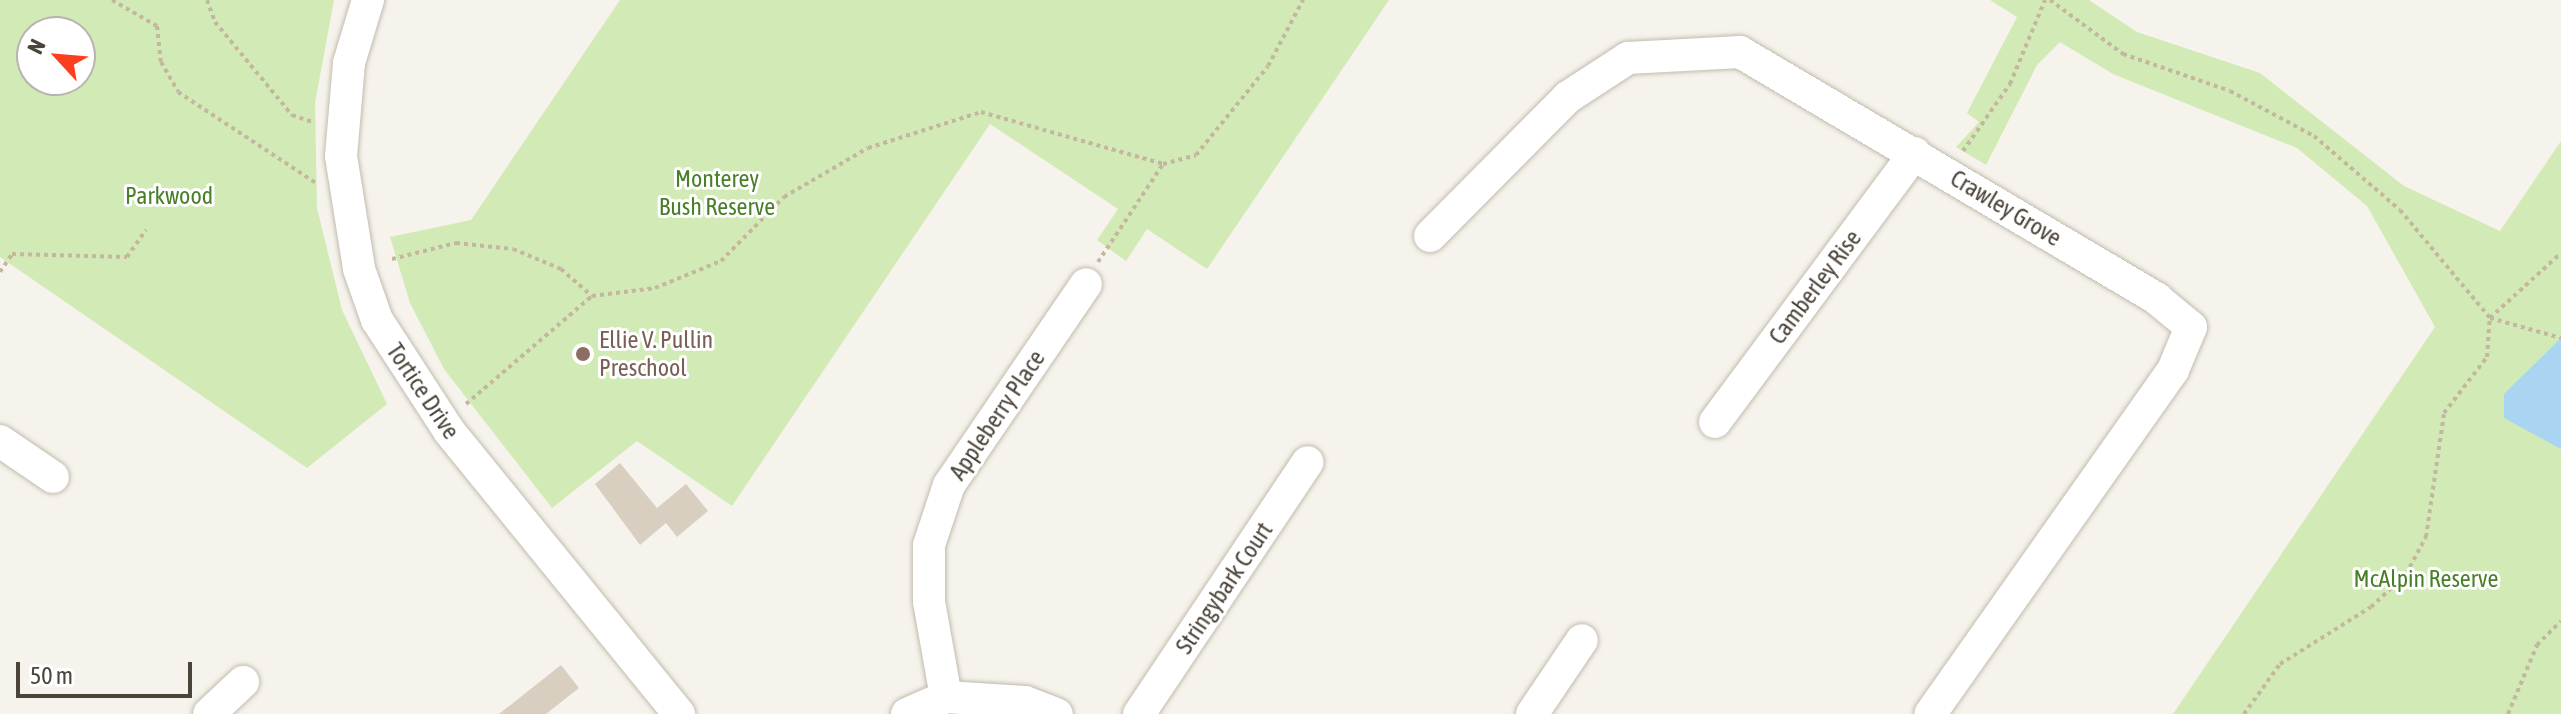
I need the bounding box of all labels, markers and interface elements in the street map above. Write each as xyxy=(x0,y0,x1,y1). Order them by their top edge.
north arrow xyxy=(16,16,96,96)
text: N xyxy=(22,35,51,58)
street label: Crawley Grove xyxy=(1945,164,2067,252)
park label: Monterey Bush Reserve xyxy=(659,165,775,221)
park label: Parkwood xyxy=(125,182,213,210)
street label: Camberley Rise xyxy=(1763,224,1867,350)
place label: Ellie V. Pullin Preschool xyxy=(599,326,713,382)
street label: Tortice Drive xyxy=(381,338,465,444)
marker: Ellie V. Pullin Preschool xyxy=(574,345,592,363)
street label: Appleberry Place xyxy=(943,345,1051,485)
street label: Stringybark Court xyxy=(1169,517,1279,659)
park label: McAlpin Reserve xyxy=(2354,565,2498,593)
scale bar xyxy=(20,646,196,696)
text: 50 m xyxy=(30,662,73,689)

